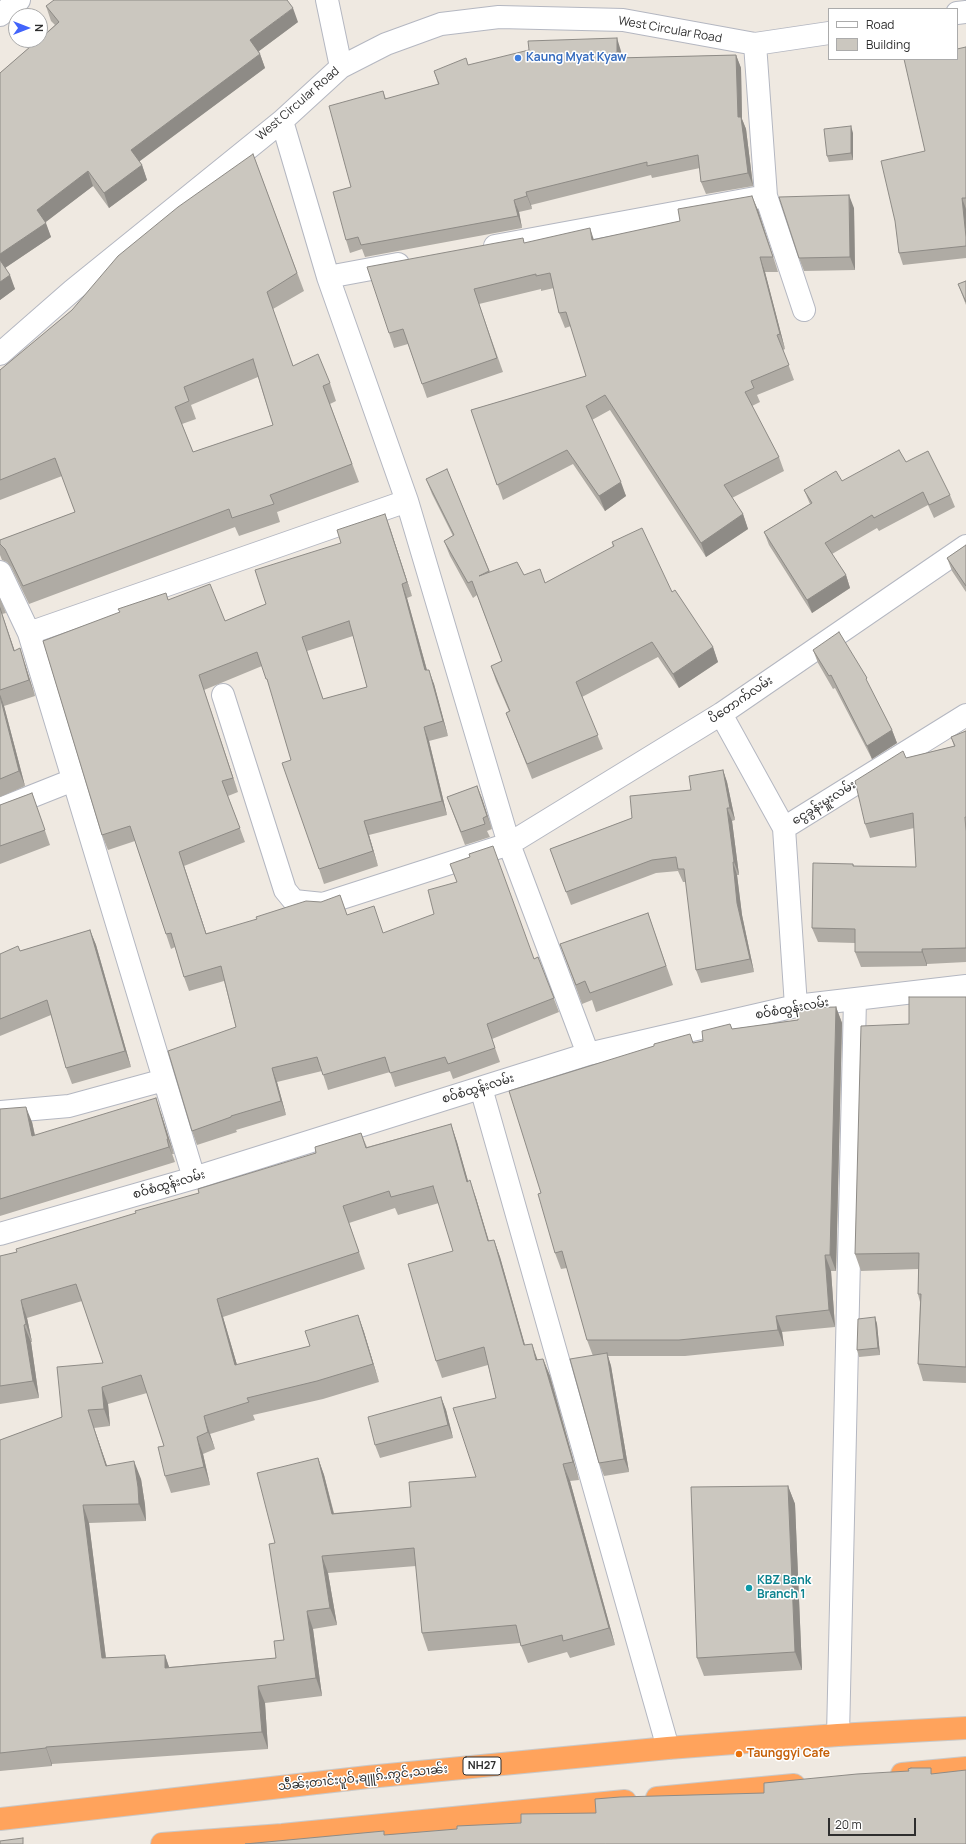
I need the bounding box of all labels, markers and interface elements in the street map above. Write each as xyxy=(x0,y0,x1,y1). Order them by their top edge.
north arrow xyxy=(8,8,48,48)
legend xyxy=(828,8,958,60)
street label: West Circular Road xyxy=(617,14,723,46)
text: Road xyxy=(866,16,894,33)
text: N xyxy=(32,24,47,32)
text: Building xyxy=(866,36,910,53)
place label: Kaung Myat Kyaw xyxy=(526,51,627,65)
marker: Kaung Myat Kyaw xyxy=(513,53,523,63)
street label: West Circular Road xyxy=(254,64,342,144)
street label: ပိတောက်လမ်း xyxy=(706,673,776,727)
street label: ငွေခွန်းမှူးလမ်း xyxy=(790,778,858,828)
street label: စဝ်စံထွန်းလမ်း xyxy=(754,995,830,1023)
street label: စဝ်စံထွန်းလမ်း xyxy=(440,1071,516,1107)
street label: စဝ်စံထွန်းလမ်း xyxy=(131,1168,207,1202)
place label: KBZ Bank Branch 1 xyxy=(757,1574,811,1602)
marker: KBZ Bank Branch 1 xyxy=(744,1583,754,1593)
place label: Taunggyi Cafe xyxy=(747,1747,830,1761)
marker: Taunggyi Cafe xyxy=(734,1749,744,1759)
road number: NH27 xyxy=(463,1757,501,1775)
street label: သဵႅၼ်ႈတၢင်းပူဝ်ႇၶျူၵ်ႉဢွင်ႇသၢၼ်း xyxy=(277,1762,449,1794)
scale bar xyxy=(830,1810,918,1836)
text: 20 m xyxy=(835,1816,862,1833)

